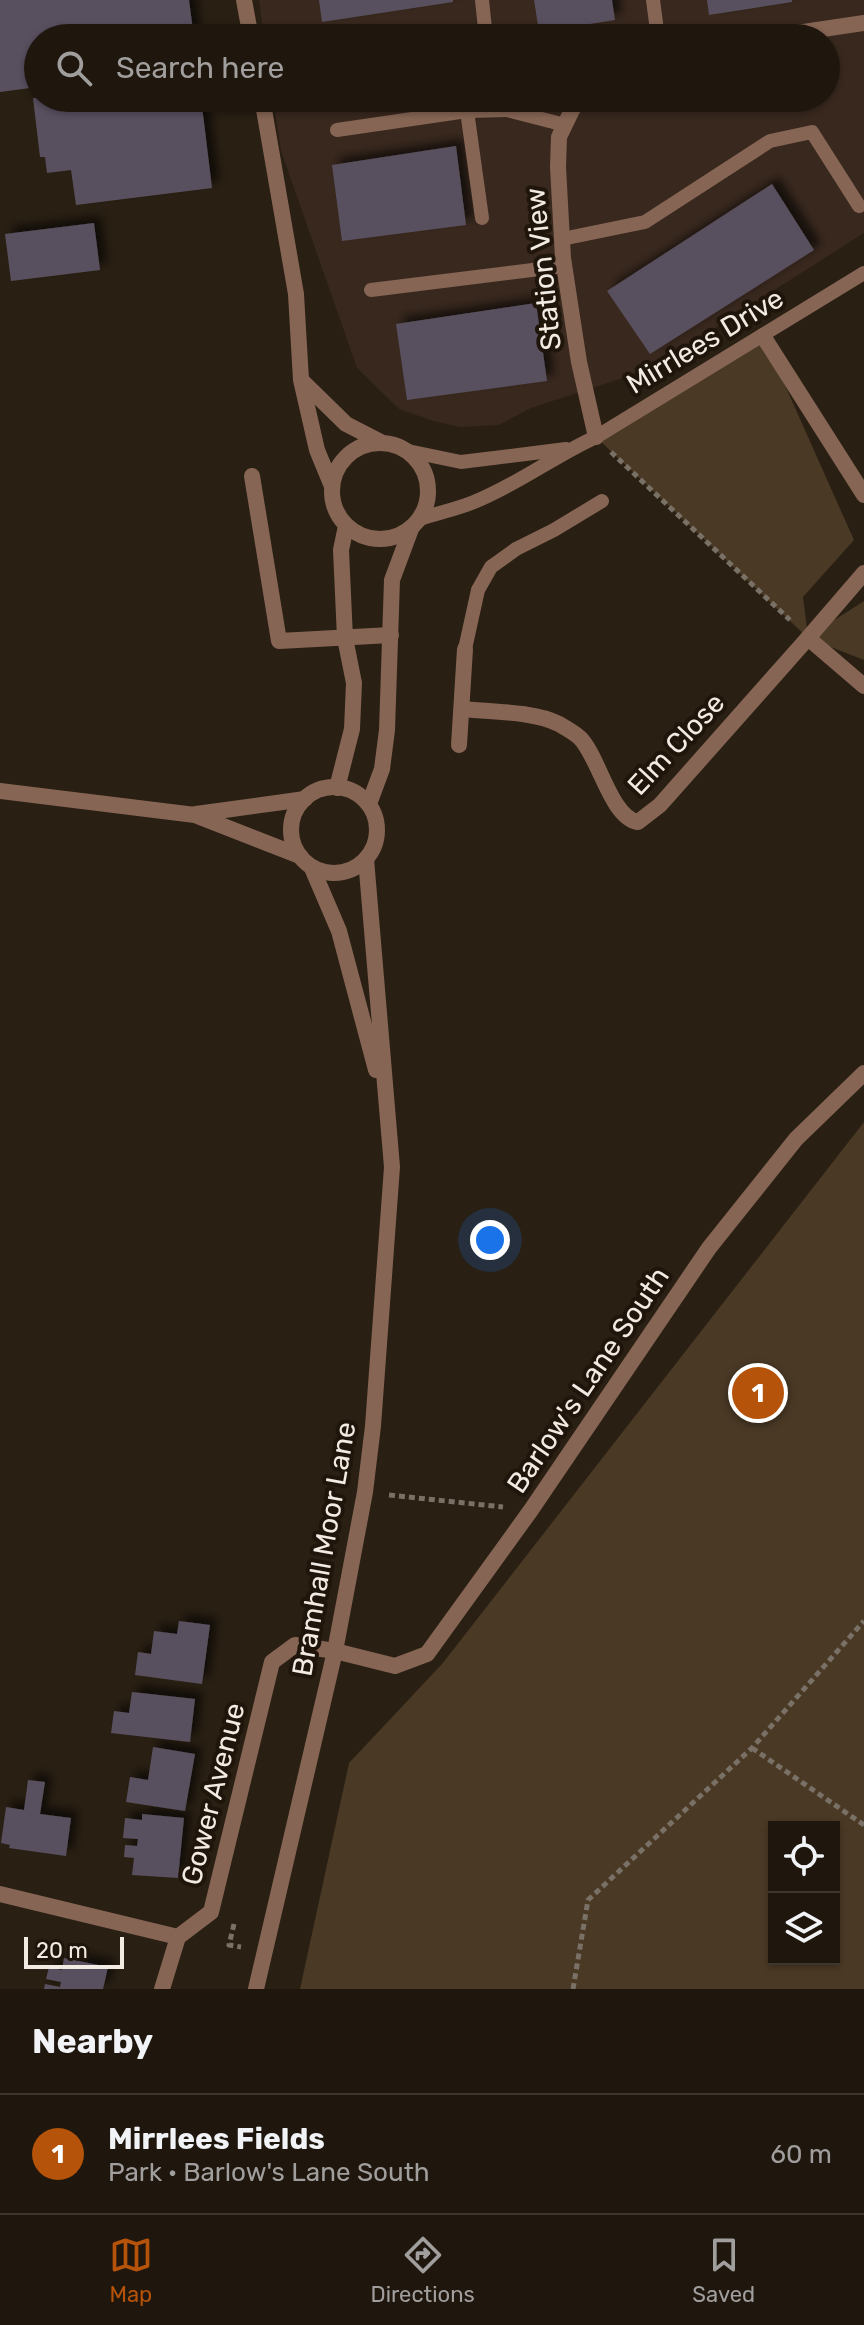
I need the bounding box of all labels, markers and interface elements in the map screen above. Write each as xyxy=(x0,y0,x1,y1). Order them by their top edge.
search box xyxy=(24,24,840,112)
icon: search xyxy=(52,46,96,90)
text: Search here xyxy=(116,50,284,86)
street label: Station View xyxy=(518,186,568,352)
street label: Mirrlees Drive xyxy=(621,281,789,401)
street label: Elm Close xyxy=(621,686,731,802)
your location xyxy=(470,1220,510,1260)
street label: Barlow's Lane South xyxy=(500,1261,676,1499)
pin: 1 xyxy=(732,1363,784,1423)
street label: Bramhall Moor Lane xyxy=(285,1419,363,1679)
street label: Gower Avenue xyxy=(174,1699,252,1889)
map controls xyxy=(768,1821,840,1965)
button: locate xyxy=(768,1821,840,1893)
button: layers xyxy=(768,1893,840,1965)
scale bar xyxy=(24,1933,124,1969)
text: 20 m xyxy=(36,1937,88,1964)
text: Nearby xyxy=(32,2021,153,2062)
text: Mirrlees Fields xyxy=(108,2121,325,2157)
text: 1 xyxy=(52,2139,64,2170)
text: 60 m xyxy=(770,2139,832,2170)
text: Park · Barlow's Lane South xyxy=(108,2157,430,2188)
tab: Map xyxy=(109,2233,153,2308)
tab: Directions xyxy=(370,2233,475,2308)
tab: Saved xyxy=(692,2233,755,2308)

